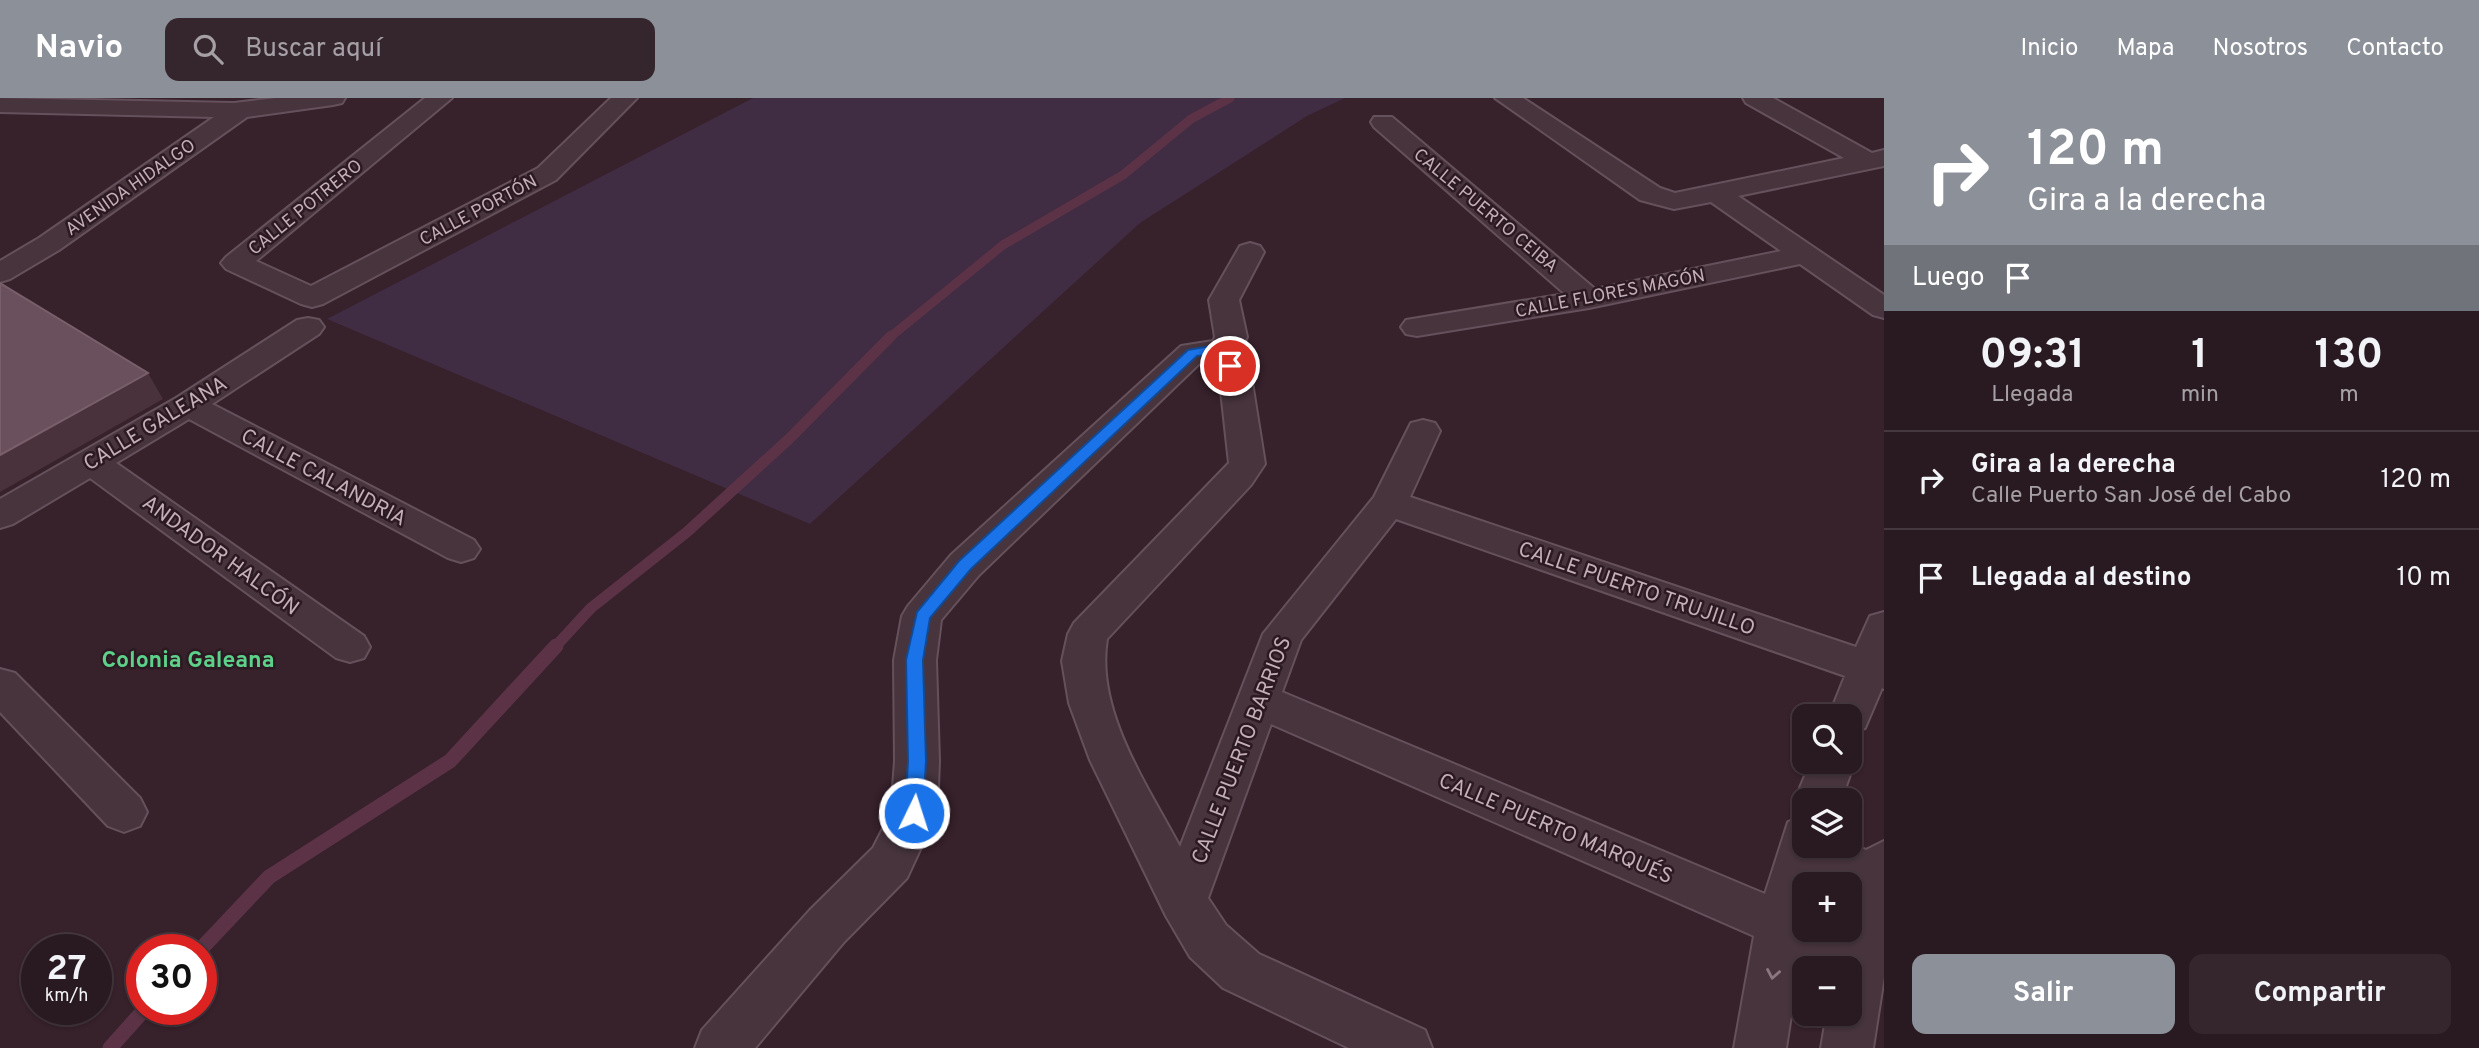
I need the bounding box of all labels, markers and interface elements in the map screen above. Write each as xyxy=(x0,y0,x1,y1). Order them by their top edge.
search box xyxy=(165,18,655,81)
text: Navio xyxy=(35,28,123,70)
icon: search xyxy=(189,30,227,68)
text: Buscar aquí xyxy=(245,33,382,66)
text: Inicio xyxy=(2021,34,2078,64)
text: Mapa xyxy=(2116,34,2175,64)
text: Nosotros xyxy=(2213,34,2308,64)
text: Contacto xyxy=(2346,34,2444,64)
text: 120 m xyxy=(2027,121,2164,183)
icon: right xyxy=(1912,126,2003,217)
street label: AVENIDA HIDALGO xyxy=(61,135,200,242)
street label: CALLE PUERTO CEIBA xyxy=(1408,144,1562,278)
street label: CALLE POTRERO xyxy=(244,155,368,261)
street label: CALLE PORTÓN xyxy=(415,169,541,252)
text: Gira a la derecha xyxy=(2027,182,2266,222)
icon: arrive xyxy=(1999,259,2037,297)
text: Luego xyxy=(1912,262,1985,295)
street label: CALLE FLORES MAGÓN xyxy=(1513,263,1707,324)
text: 09:31 xyxy=(1980,330,2085,383)
text: 1 xyxy=(2191,330,2208,383)
text: 130 xyxy=(2314,330,2383,383)
pin xyxy=(1200,336,1260,396)
icon: arrive xyxy=(1211,347,1249,385)
street label: CALLE GALEANA xyxy=(79,371,233,478)
text: Llegada xyxy=(1991,381,2073,410)
text: min xyxy=(2181,381,2219,410)
text: m xyxy=(2339,381,2359,410)
street label: CALLE CALANDRIA xyxy=(236,423,411,533)
text: Gira a la derecha xyxy=(1971,449,2176,482)
icon: right xyxy=(1912,461,1950,499)
text: 120 m xyxy=(2381,464,2451,497)
text: Calle Puerto San José del Cabo xyxy=(1971,482,2291,511)
street label: ANDADOR HALCÓN xyxy=(136,489,304,622)
street label: CALLE PUERTO TRUJILLO xyxy=(1515,536,1759,643)
icon: arrive xyxy=(1912,559,1950,597)
text: Llegada al destino xyxy=(1971,562,2191,595)
text: 10 m xyxy=(2396,562,2451,595)
street label: CALLE PUERTO BARRIOS xyxy=(1186,633,1298,868)
district label: Colonia Galeana xyxy=(101,647,275,676)
map controls xyxy=(1792,704,1862,1026)
button: search xyxy=(1792,704,1862,774)
street label: CALLE PUERTO MARQUÉS xyxy=(1434,767,1677,891)
position arrow xyxy=(877,776,951,850)
button: layers xyxy=(1792,788,1862,858)
button: + xyxy=(1792,872,1862,942)
speed limit sign: 30 xyxy=(126,934,217,1025)
text: 27 xyxy=(47,948,86,992)
button: Salir xyxy=(1912,954,2175,1034)
button: Compartir xyxy=(2189,954,2451,1034)
button: − xyxy=(1792,956,1862,1026)
one-way arrow xyxy=(1766,968,1781,980)
text: km/h xyxy=(45,985,88,1008)

